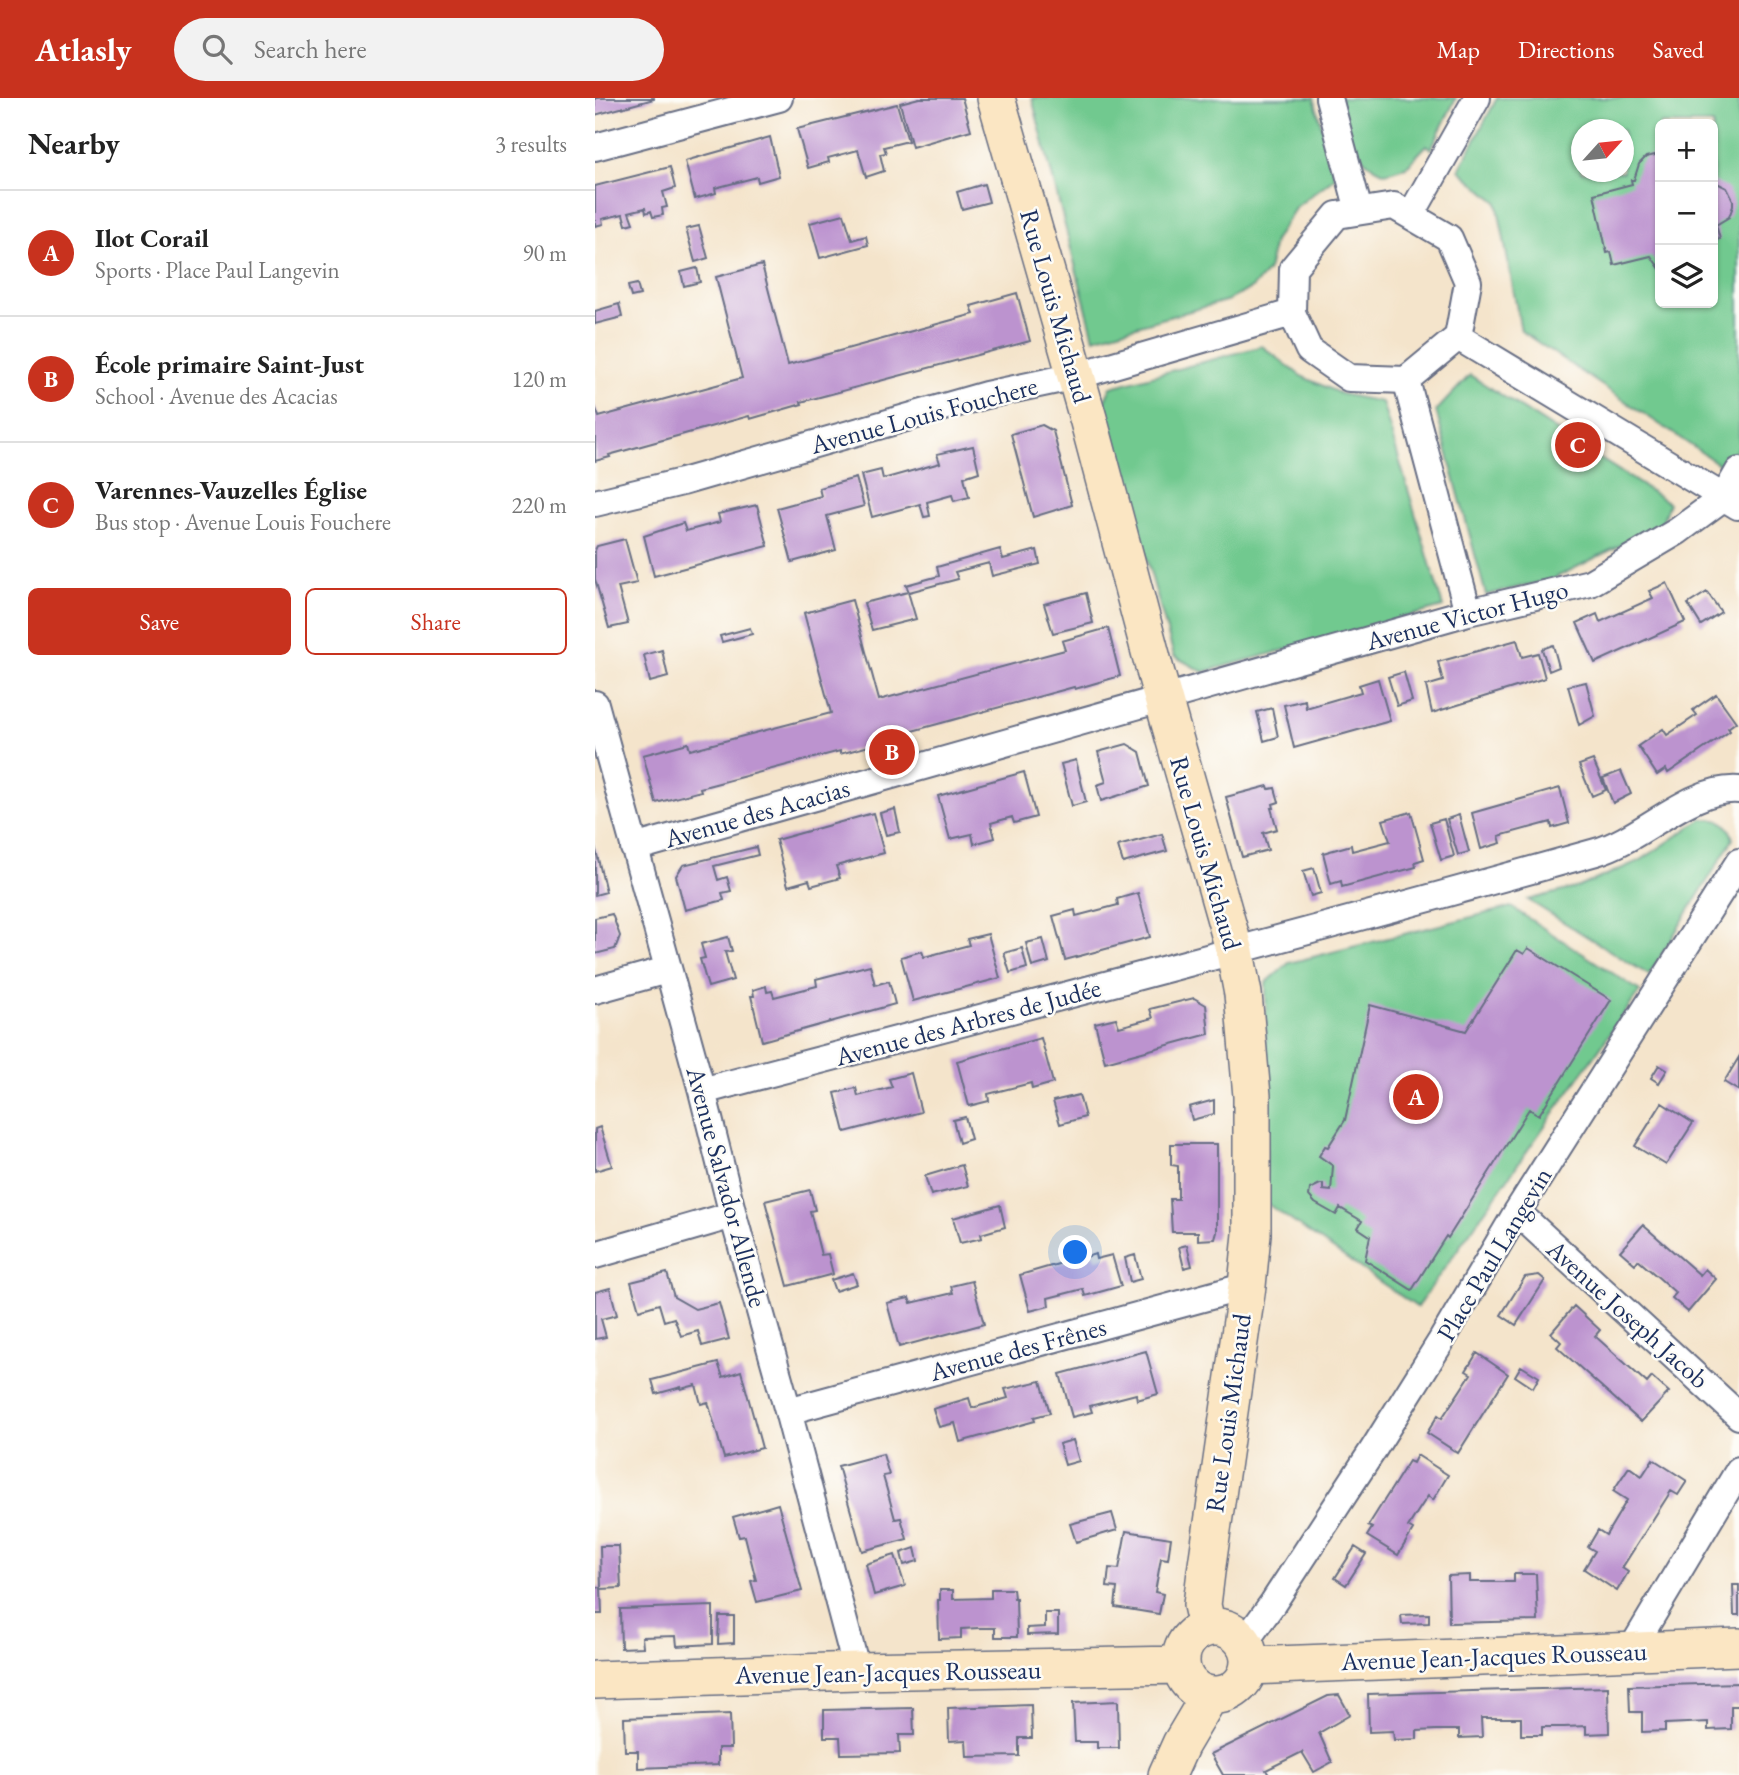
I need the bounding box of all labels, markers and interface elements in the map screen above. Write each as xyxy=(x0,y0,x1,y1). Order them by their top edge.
search box xyxy=(174,18,664,81)
text: Atlasly xyxy=(35,28,132,71)
icon: search xyxy=(198,30,236,68)
text: Search here xyxy=(254,32,367,66)
text: Map xyxy=(1437,34,1480,65)
text: Directions xyxy=(1518,34,1615,65)
text: Saved xyxy=(1653,34,1704,65)
north arrow xyxy=(1571,119,1634,182)
map controls xyxy=(1655,119,1718,308)
button: + xyxy=(1655,119,1718,182)
text: Nearby xyxy=(28,124,120,163)
text: 3 results xyxy=(495,129,567,159)
button: − xyxy=(1655,182,1718,245)
street label: Rue Louis Michaud xyxy=(1012,205,1100,408)
text: Ilot Corail xyxy=(95,221,209,255)
text: A xyxy=(43,238,59,268)
text: 90 m xyxy=(522,238,567,268)
button: layers xyxy=(1655,245,1718,308)
text: Sports · Place Paul Langevin xyxy=(95,255,340,285)
text: École primaire Saint-Just xyxy=(95,347,364,381)
text: B xyxy=(44,364,58,394)
text: 120 m xyxy=(511,364,567,394)
street label: Avenue Louis Fouchere xyxy=(806,368,1041,462)
text: School · Avenue des Acacias xyxy=(95,381,338,411)
pin: C xyxy=(1555,419,1601,471)
text: Varennes-Vauzelles Église xyxy=(95,473,367,507)
text: C xyxy=(43,490,59,520)
text: 220 m xyxy=(511,490,567,520)
text: Bus stop · Avenue Louis Fouchere xyxy=(95,507,391,537)
street label: Avenue Victor Hugo xyxy=(1361,572,1572,659)
button: Save xyxy=(28,588,291,655)
button: Share xyxy=(305,588,567,655)
pin: B xyxy=(869,726,915,778)
street label: Rue Louis Michaud xyxy=(1162,752,1250,955)
street label: Avenue des Acacias xyxy=(660,770,853,856)
street label: Avenue des Arbres de Judée xyxy=(831,970,1104,1074)
street label: Avenue Salvador Allende xyxy=(678,1062,775,1311)
pin: A xyxy=(1393,1071,1439,1123)
street label: Place Paul Langevin xyxy=(1429,1161,1559,1347)
street label: Avenue Joseph Jacob xyxy=(1539,1231,1716,1396)
your location xyxy=(1058,1235,1092,1269)
street label: Avenue des Frênes xyxy=(925,1309,1110,1389)
street label: Rue Louis Michaud xyxy=(1197,1311,1259,1515)
street label: Avenue Jean-Jacques Rousseau xyxy=(1339,1634,1648,1678)
street label: Avenue Jean-Jacques Rousseau xyxy=(734,1652,1042,1692)

